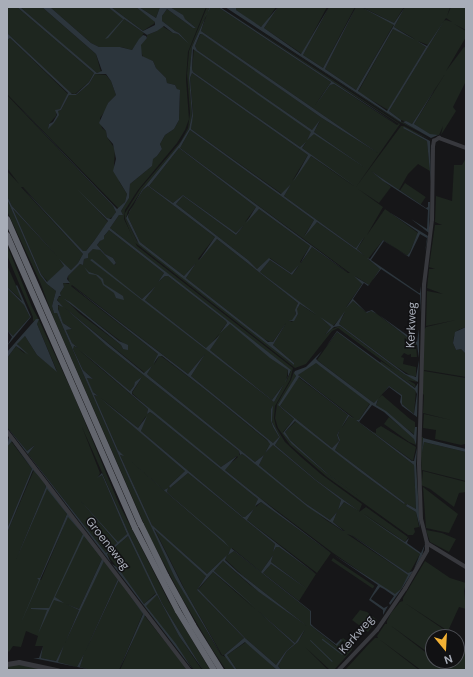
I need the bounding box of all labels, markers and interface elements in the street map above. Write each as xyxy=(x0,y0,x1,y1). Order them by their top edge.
street label: Kerkweg xyxy=(404,302,420,348)
street label: Groeneweg xyxy=(82,515,132,573)
street label: Kerkweg xyxy=(336,613,378,657)
north arrow xyxy=(425,629,465,669)
text: N xyxy=(442,652,454,667)

